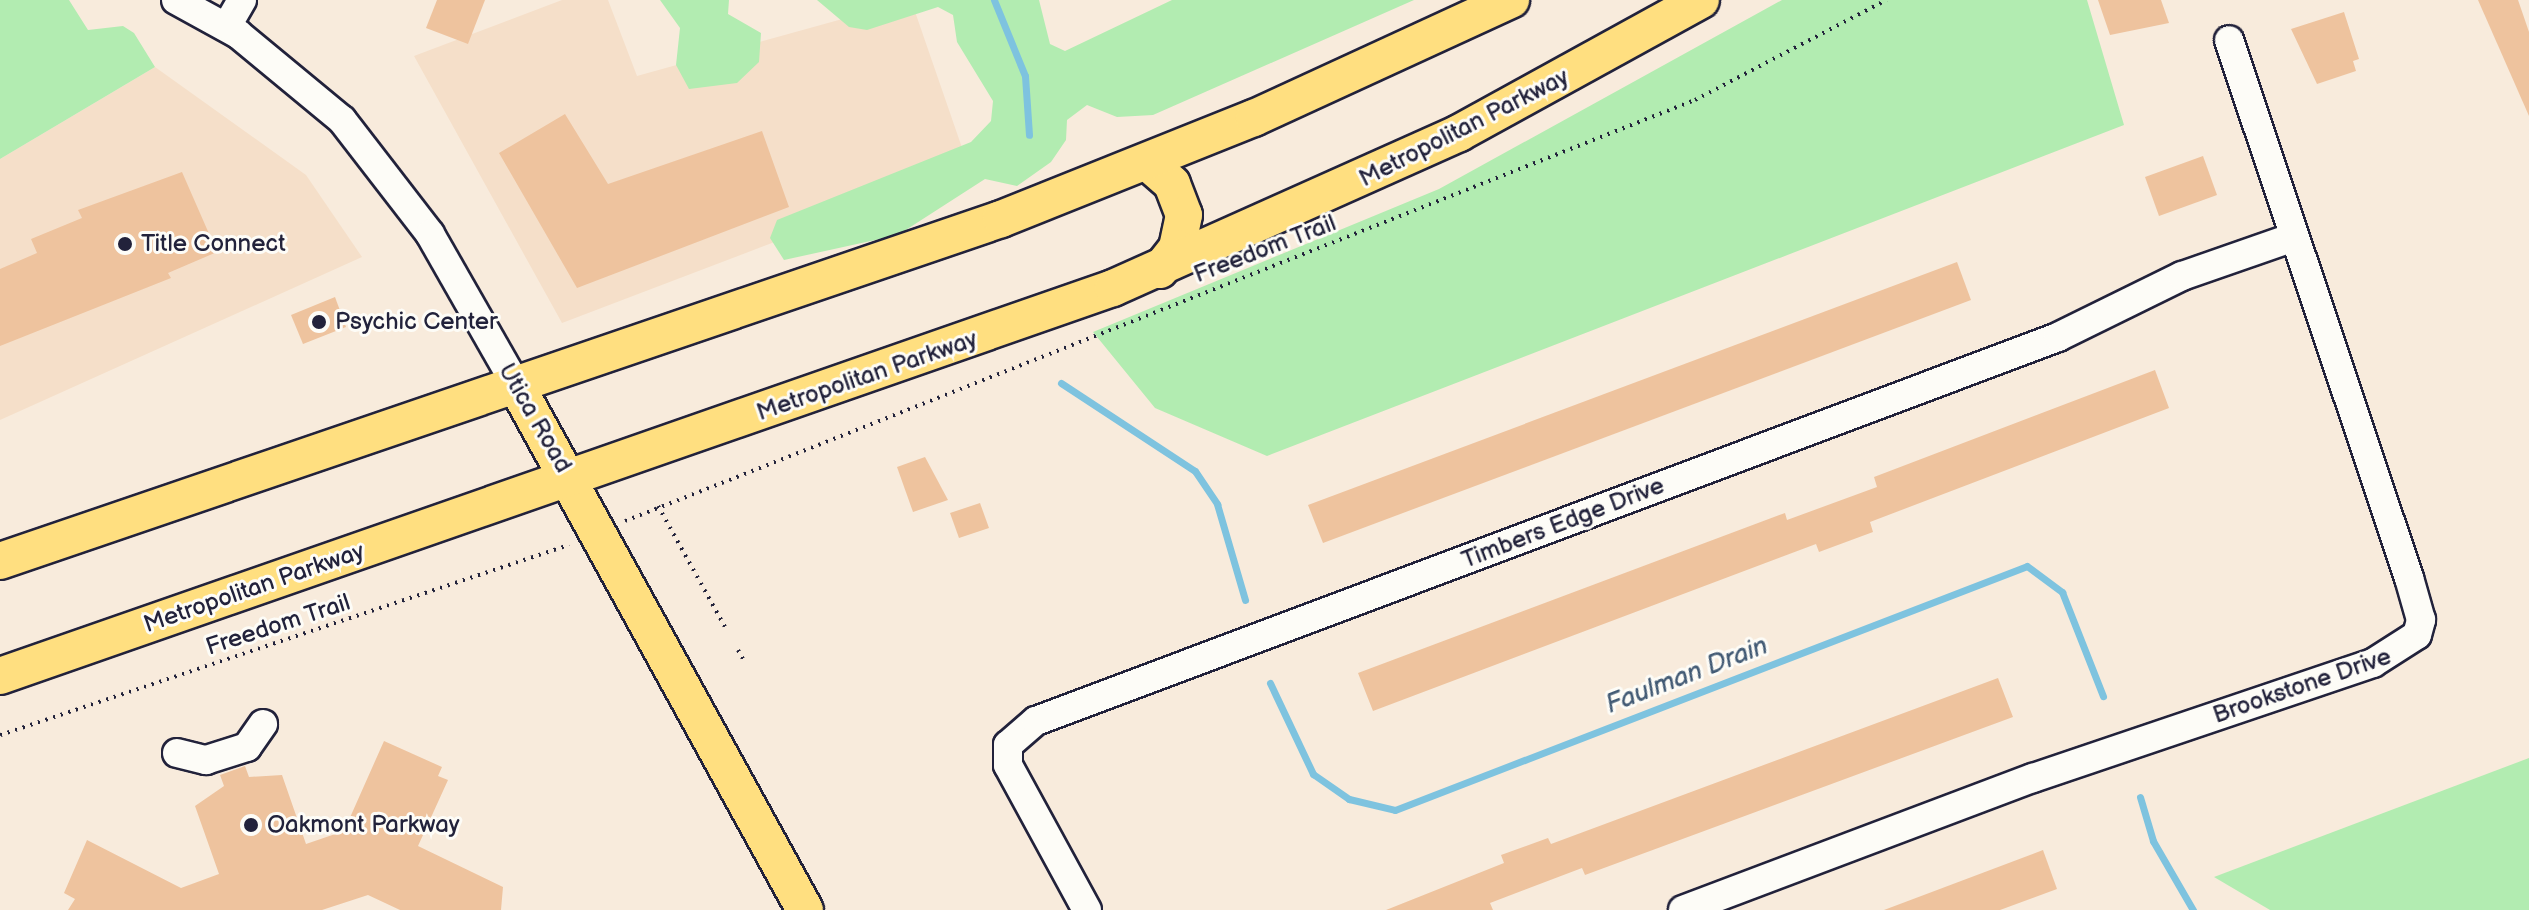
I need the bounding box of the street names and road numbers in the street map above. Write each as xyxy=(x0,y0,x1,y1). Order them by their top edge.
street label: Metropolitan Parkway xyxy=(1354,63,1574,193)
street label: Freedom Trail xyxy=(1190,209,1340,289)
street label: Metropolitan Parkway xyxy=(753,325,981,427)
street label: Utica Road xyxy=(492,358,578,478)
street label: Timbers Edge Drive xyxy=(1458,471,1668,575)
street label: Metropolitan Parkway xyxy=(140,537,368,639)
street label: Freedom Trail xyxy=(202,588,354,662)
street label: Brookstone Drive xyxy=(2209,642,2395,730)

